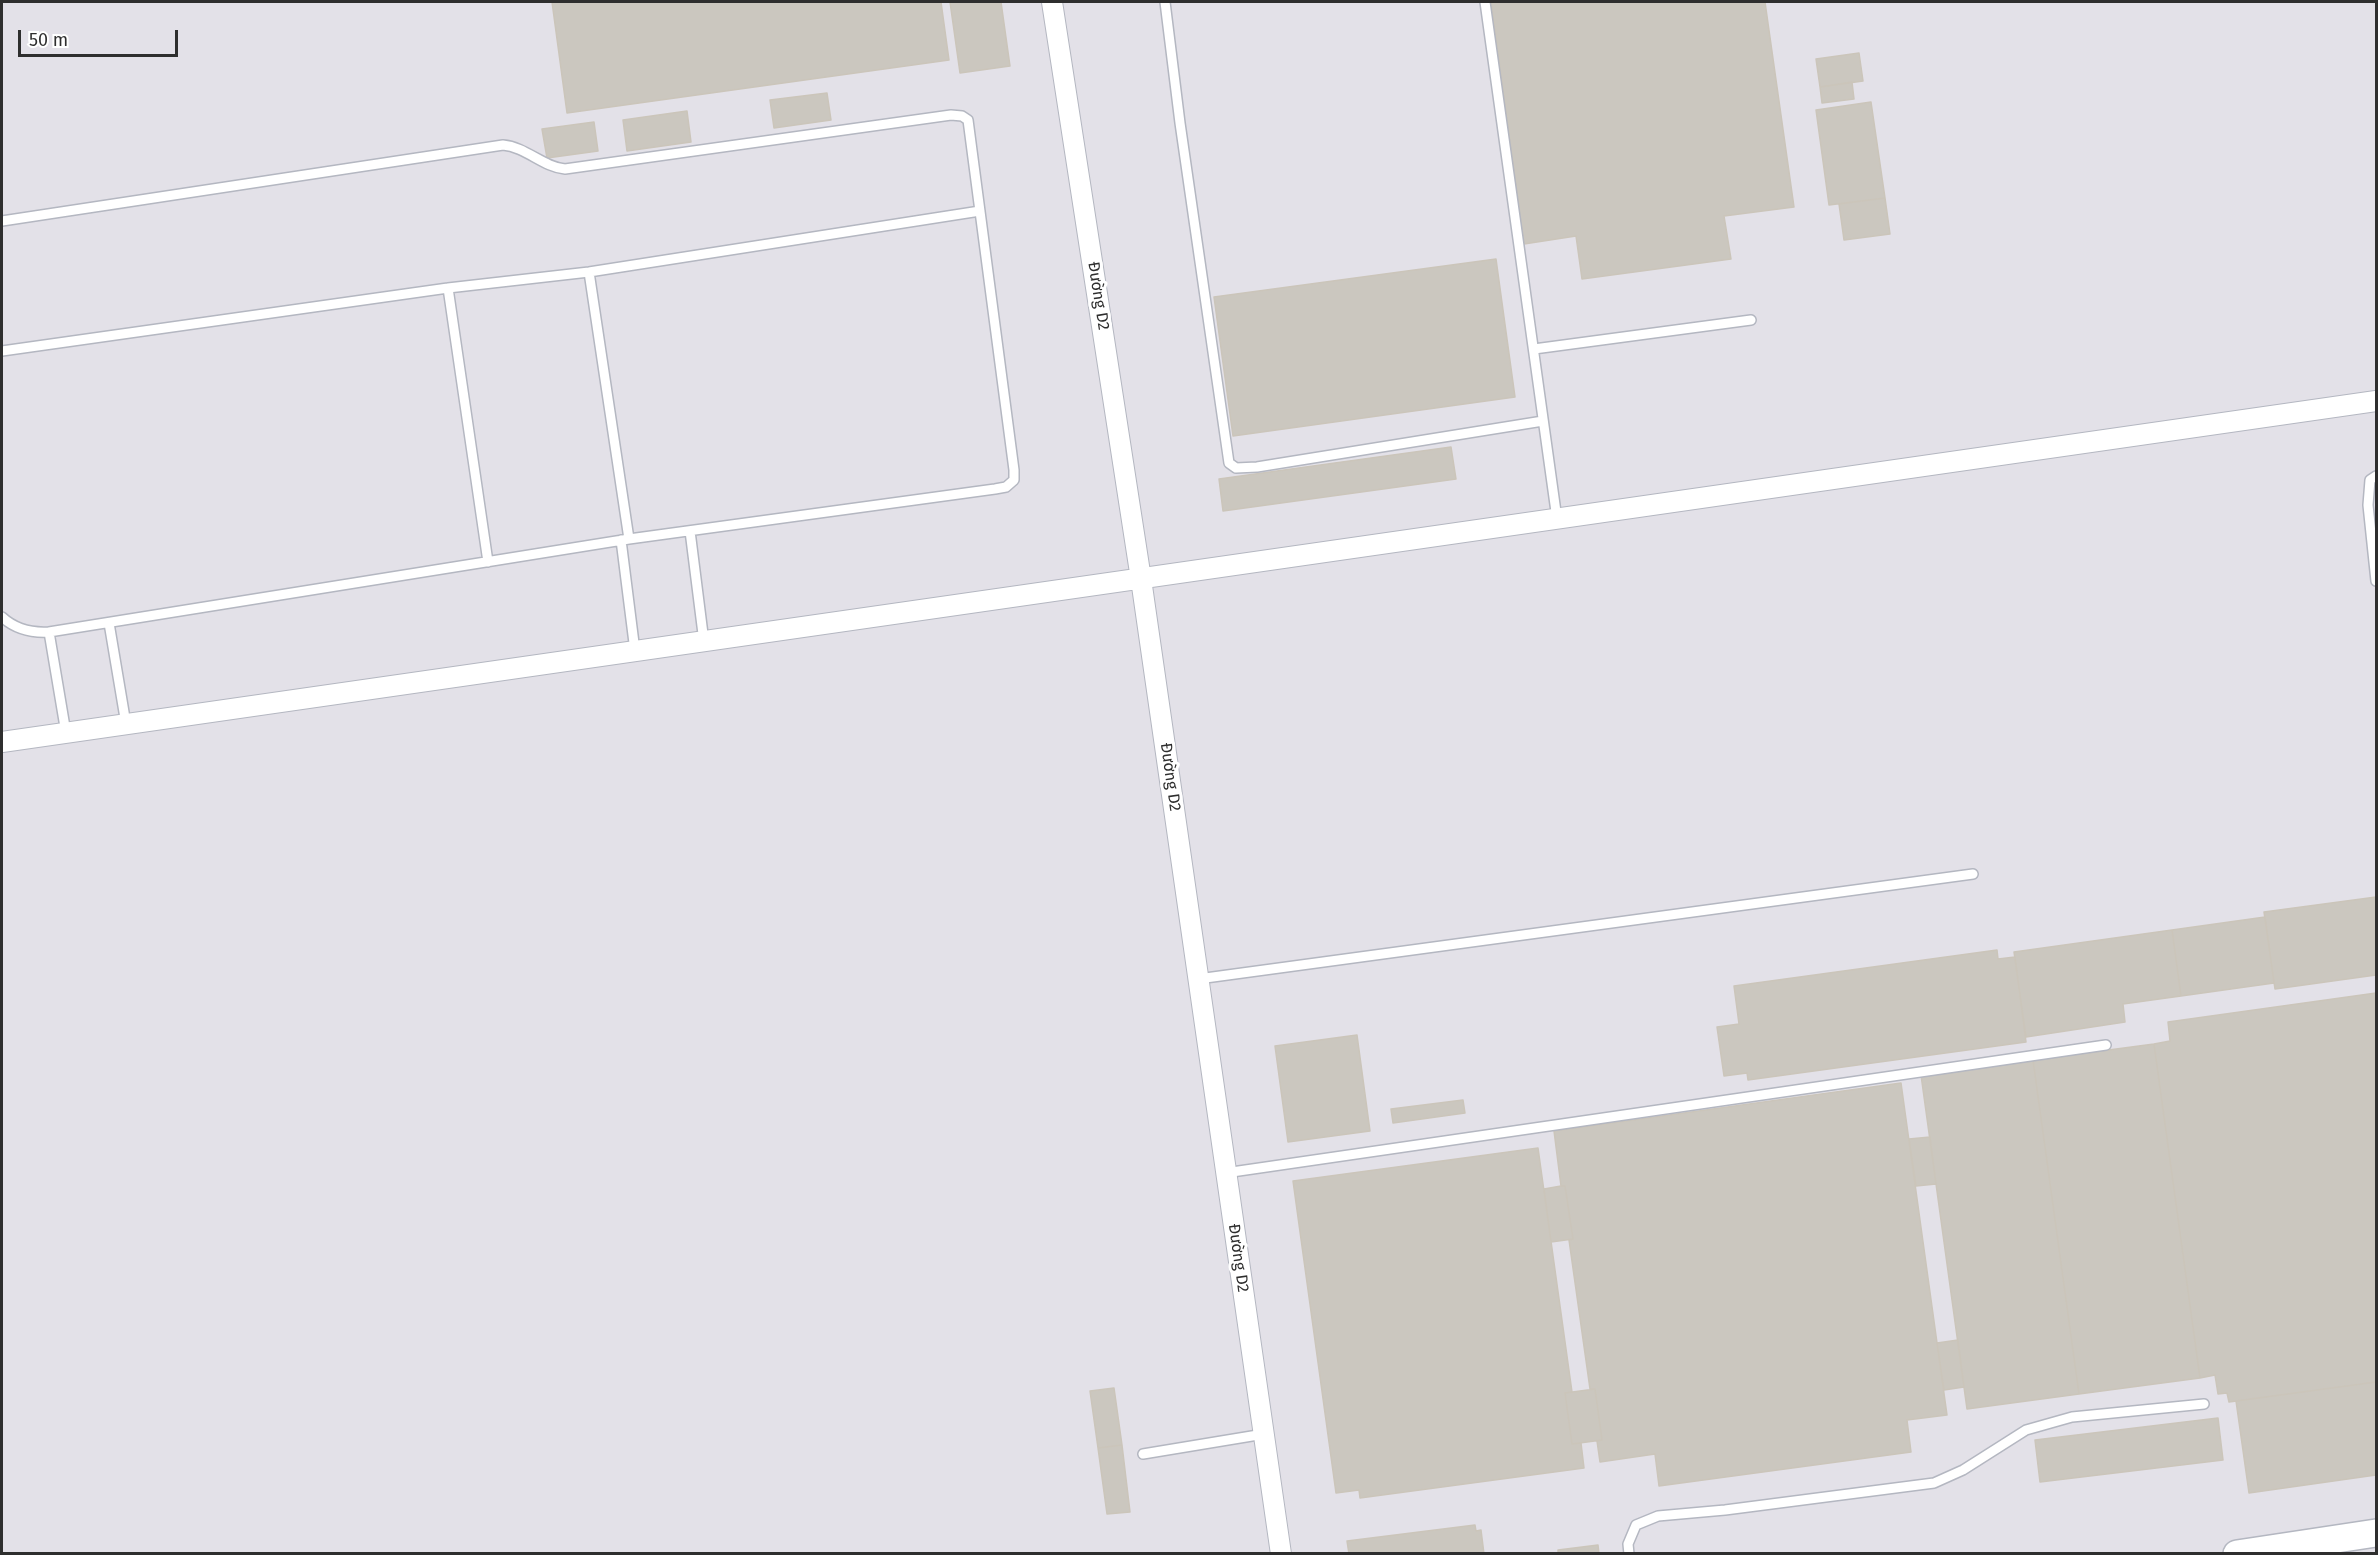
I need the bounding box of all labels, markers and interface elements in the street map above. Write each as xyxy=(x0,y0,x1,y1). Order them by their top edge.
scale bar xyxy=(21,18,182,56)
text: 50 m xyxy=(29,29,68,51)
street label: Đường D2 xyxy=(1083,260,1113,332)
street label: Đường D2 xyxy=(1156,741,1184,813)
street label: Đường D2 xyxy=(1224,1222,1252,1294)

